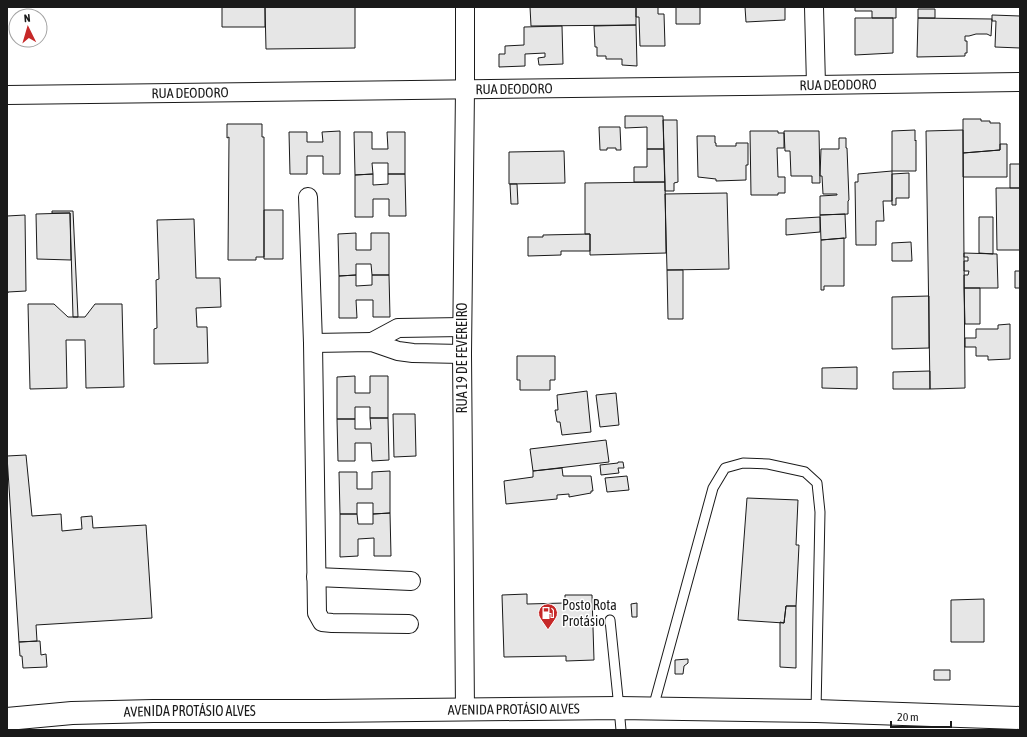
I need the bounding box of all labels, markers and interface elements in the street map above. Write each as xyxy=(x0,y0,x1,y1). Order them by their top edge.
north arrow xyxy=(8,8,48,48)
text: N xyxy=(23,12,31,24)
street label: RUA DEODORO xyxy=(799,76,877,93)
street label: RUA DEODORO xyxy=(475,80,553,97)
street label: RUA DEODORO xyxy=(151,84,229,101)
street label: RUA 19 DE FEVEREIRO xyxy=(454,303,470,413)
place label: Posto Rota Protásio xyxy=(562,597,617,629)
fuel station icon: Posto Rota Protásio xyxy=(537,602,559,630)
street label: AVENIDA PROTÁSIO ALVES xyxy=(448,700,580,718)
street label: AVENIDA PROTÁSIO ALVES xyxy=(124,703,256,720)
scale bar xyxy=(891,703,951,729)
text: 20 m xyxy=(897,710,919,724)

